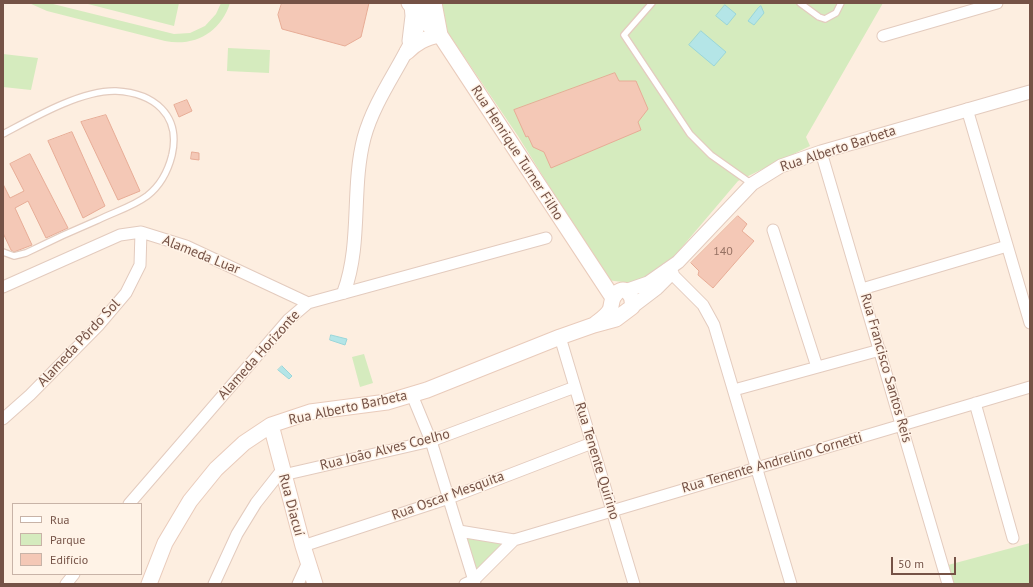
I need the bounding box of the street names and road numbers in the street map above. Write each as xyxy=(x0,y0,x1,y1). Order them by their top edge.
street label: Rua Henrique Turner Filho xyxy=(467,83,567,223)
street label: Rua Alberto Barbeta xyxy=(778,122,898,176)
street label: Alameda Luar xyxy=(160,232,242,278)
street label: Rua Francisco Santos Reis xyxy=(857,291,915,445)
street label: Alameda Pôrdo Sol xyxy=(34,296,124,390)
street label: Alameda Horizonte xyxy=(215,307,303,403)
street label: Rua Alberto Barbeta xyxy=(287,387,409,429)
street label: Rua Tenente Quirino xyxy=(571,400,623,522)
street label: Rua João Alves Coelho xyxy=(318,426,452,474)
street label: Rua Tenente Andrelino Cornetti xyxy=(680,429,864,497)
street label: Rua Oscar Mesquita xyxy=(390,468,506,524)
street label: Rua Diacuí xyxy=(275,472,307,538)

